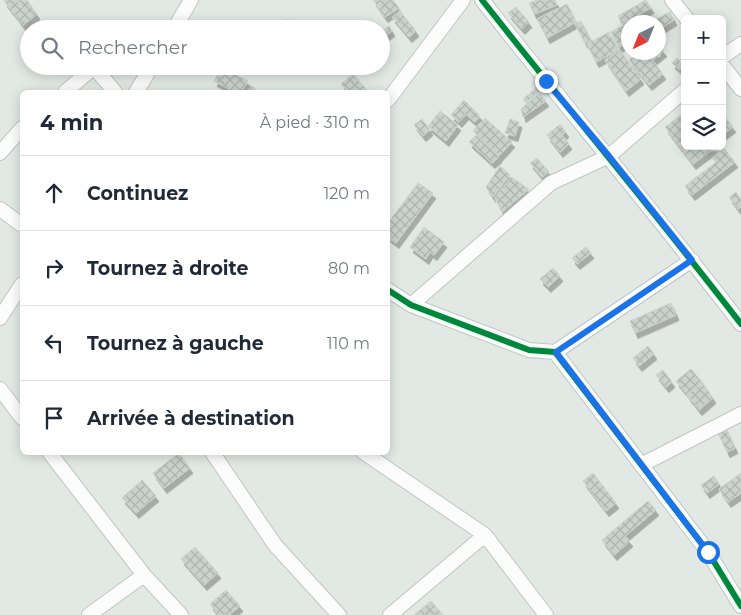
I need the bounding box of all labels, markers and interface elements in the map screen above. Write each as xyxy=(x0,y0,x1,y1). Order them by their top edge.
north arrow xyxy=(621,15,666,60)
map controls xyxy=(681,15,726,150)
button: + xyxy=(681,15,726,60)
search box xyxy=(20,20,390,75)
icon: search xyxy=(38,34,66,62)
text: Rechercher xyxy=(78,36,188,59)
button: − xyxy=(681,60,726,105)
route end xyxy=(535,70,558,93)
button: layers xyxy=(681,105,726,150)
text: 4 min xyxy=(40,110,103,135)
text: À pied · 310 m xyxy=(260,113,370,132)
icon: ahead xyxy=(40,179,68,207)
text: Continuez xyxy=(87,182,188,205)
text: 120 m xyxy=(323,184,370,203)
icon: right xyxy=(40,254,68,282)
text: Tournez à droite xyxy=(87,257,248,280)
text: 80 m xyxy=(328,259,370,278)
icon: left xyxy=(40,329,68,357)
text: Tournez à gauche xyxy=(87,332,264,355)
text: 110 m xyxy=(327,334,370,353)
icon: arrive xyxy=(40,404,68,432)
text: Arrivée à destination xyxy=(87,407,295,430)
route start xyxy=(697,541,720,564)

